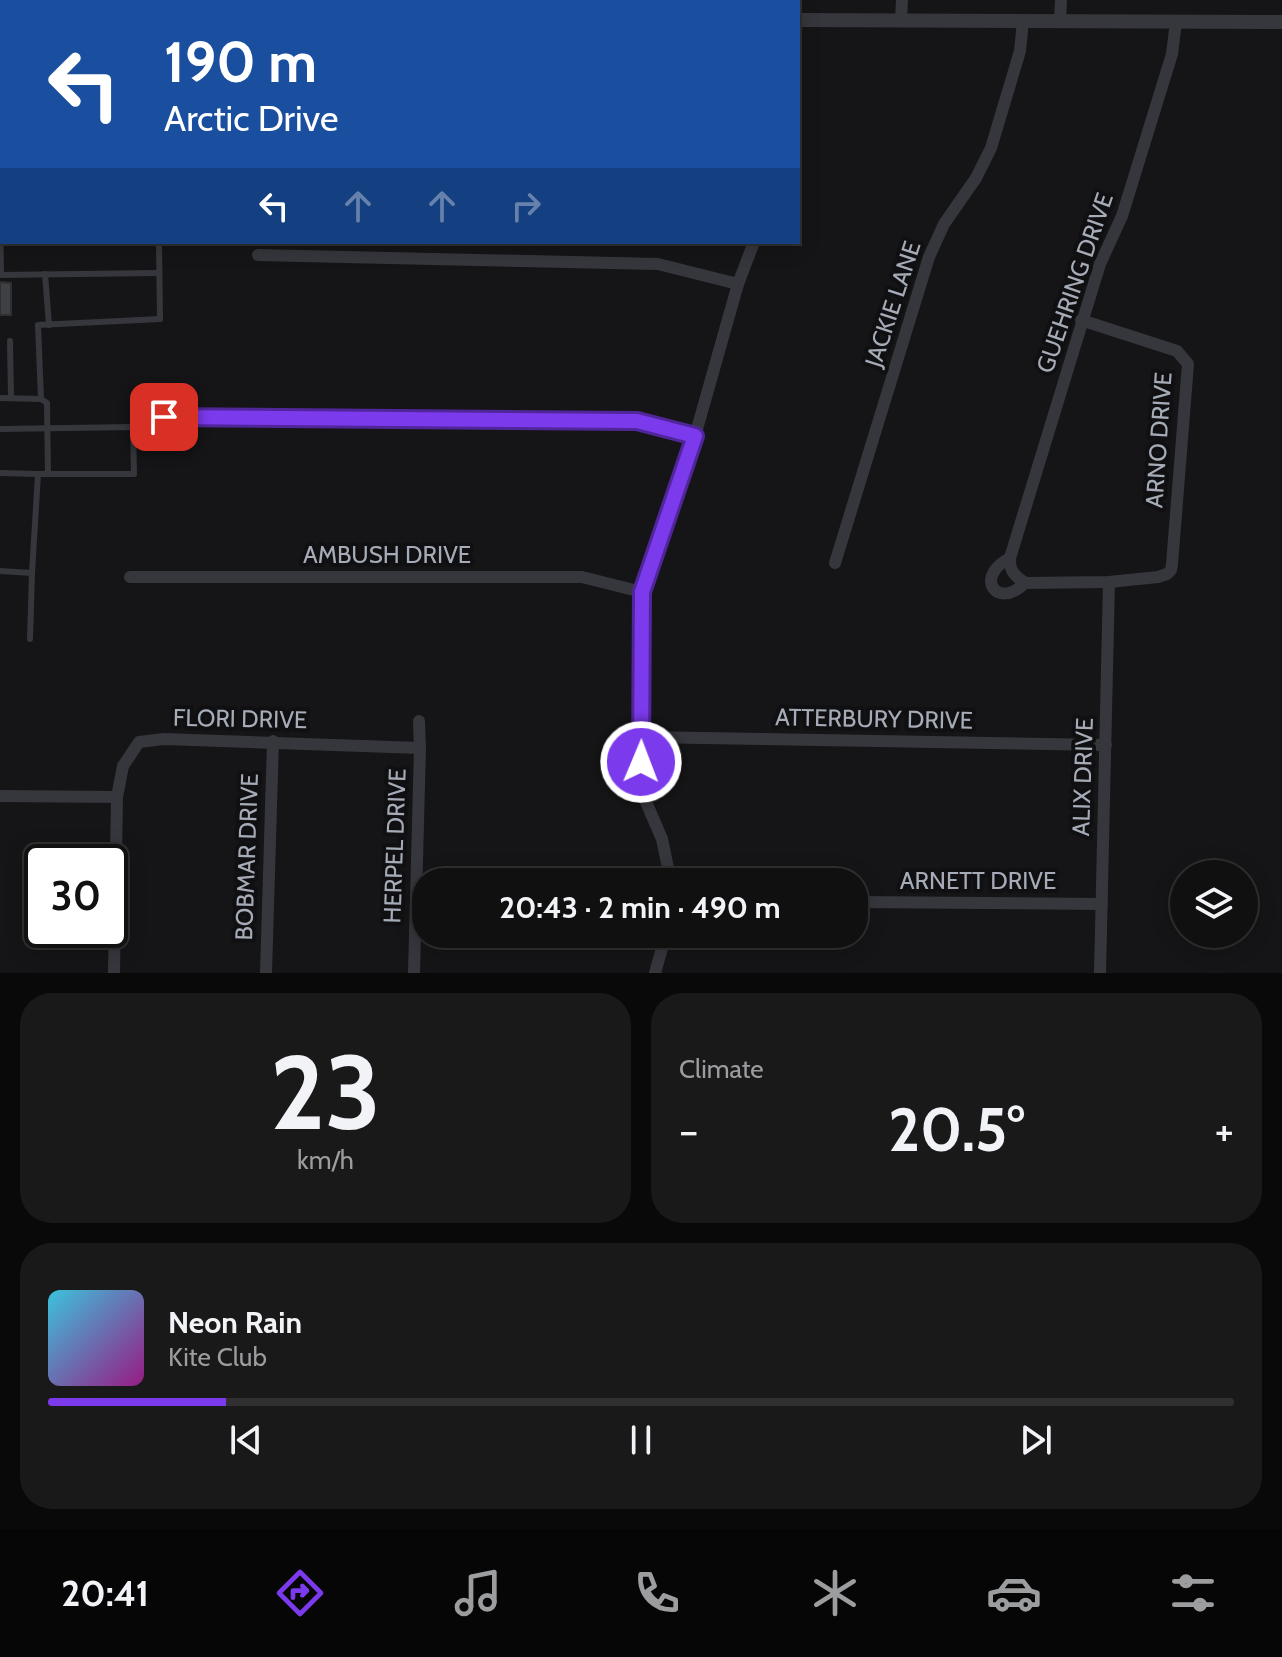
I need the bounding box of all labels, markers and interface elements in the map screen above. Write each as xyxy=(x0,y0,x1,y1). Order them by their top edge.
text: 190 m xyxy=(164,28,317,96)
icon: left xyxy=(32,32,136,136)
text: Arctic Drive xyxy=(164,96,338,140)
icon: left xyxy=(252,184,296,228)
icon: ahead xyxy=(336,184,380,228)
icon: ahead xyxy=(420,184,464,228)
icon: right xyxy=(504,184,548,228)
street label: GUEHRING DRIVE xyxy=(1030,189,1119,377)
street label: JACKIE LANE xyxy=(858,237,927,371)
street label: ARNO DRIVE xyxy=(1139,371,1178,509)
pin xyxy=(130,383,198,451)
icon: arrive xyxy=(142,395,186,439)
street label: AMBUSH DRIVE xyxy=(303,540,471,569)
street label: ATTERBURY DRIVE xyxy=(775,702,973,735)
street label: FLORI DRIVE xyxy=(173,703,307,734)
street label: ALIX DRIVE xyxy=(1066,717,1099,837)
position arrow xyxy=(599,720,683,804)
street label: HERPEL DRIVE xyxy=(377,768,412,924)
street label: BOBMAR DRIVE xyxy=(229,773,264,941)
speed limit sign: 30 xyxy=(24,844,128,948)
map controls xyxy=(1170,860,1258,948)
button: layers xyxy=(1170,860,1258,948)
street label: ARNETT DRIVE xyxy=(900,866,1056,895)
text: 20:43 · 2 min · 490 m xyxy=(499,889,781,926)
text: 23 xyxy=(270,1029,381,1155)
text: Climate xyxy=(679,1053,764,1085)
text: 20.5° xyxy=(888,1093,1025,1166)
text: − xyxy=(679,1104,698,1157)
text: + xyxy=(1215,1104,1234,1157)
text: km/h xyxy=(297,1144,354,1176)
text: Neon Rain xyxy=(168,1304,302,1341)
text: Kite Club xyxy=(168,1341,267,1373)
icon: previous xyxy=(224,1418,268,1462)
icon: pause xyxy=(619,1418,663,1462)
icon: next xyxy=(1014,1418,1058,1462)
icon: directions xyxy=(272,1565,328,1621)
icon: music xyxy=(450,1565,506,1621)
icon: phone xyxy=(629,1565,685,1621)
icon: climate xyxy=(807,1565,863,1621)
icon: car xyxy=(986,1565,1042,1621)
icon: filters xyxy=(1165,1565,1221,1621)
text: 20:41 xyxy=(61,1571,149,1615)

